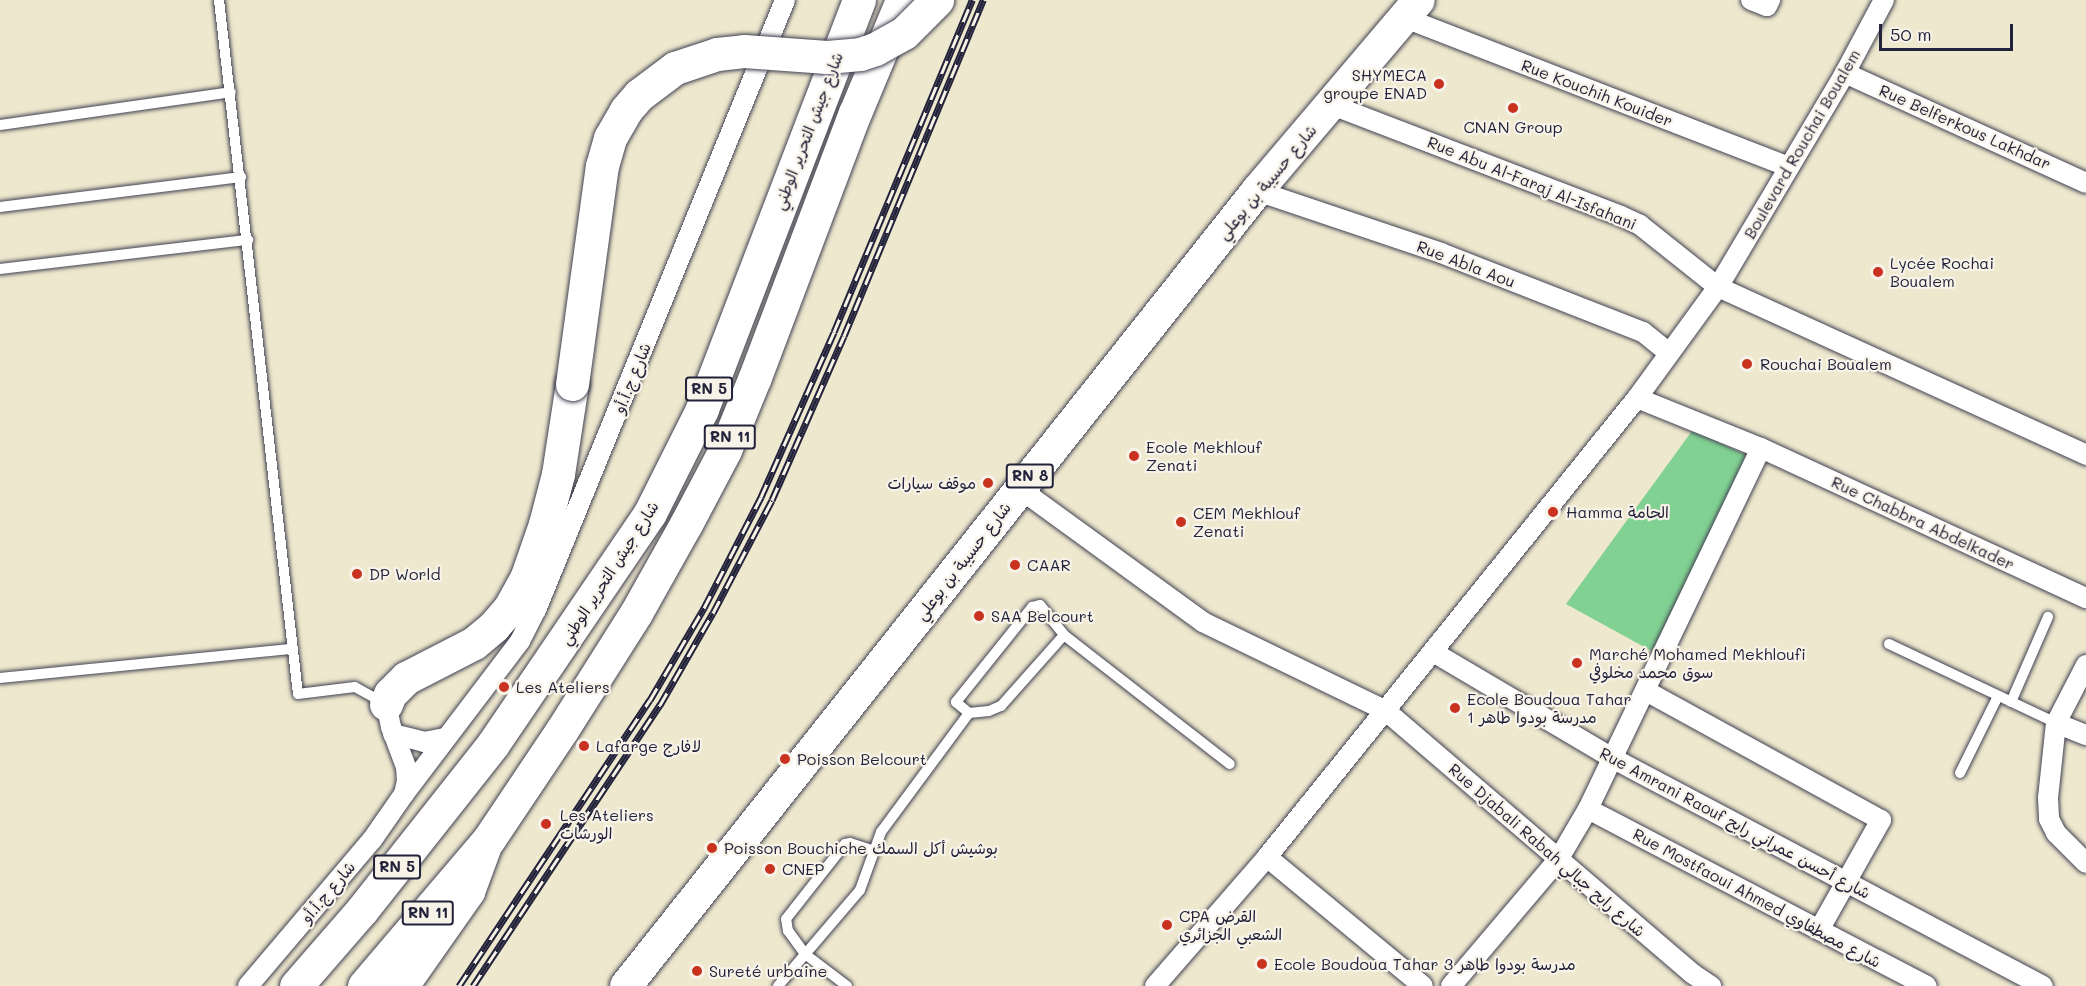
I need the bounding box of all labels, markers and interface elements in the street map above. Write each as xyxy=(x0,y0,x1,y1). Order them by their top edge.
scale bar xyxy=(1882,12,2016,50)
text: 50 m xyxy=(1890,22,1932,46)
street label: Boulevard Rouchai Boualem xyxy=(1740,46,1864,242)
street label: شارع جيش التحرير الوطني xyxy=(769,49,847,213)
street label: Rue Kouchih Kouider xyxy=(1519,55,1675,131)
place label: SHYMECA groupe ENAD xyxy=(1324,65,1427,103)
marker: SHYMECA groupe ENAD xyxy=(1432,77,1446,91)
street label: Rue Belferkous Lakhdar xyxy=(1876,80,2054,174)
marker: CNAN Group xyxy=(1506,101,1520,115)
place label: CNAN Group xyxy=(1463,117,1563,137)
street label: شارع حسيبة بن بوعلي xyxy=(1213,121,1321,243)
street label: Rue Abu Al-Faraj Al-Isfahani xyxy=(1425,132,1639,234)
street label: Rue Abla Aou xyxy=(1414,236,1518,292)
place label: Lycée Rochai Boualem xyxy=(1890,253,1994,291)
marker: Lycée Rochai Boualem xyxy=(1871,265,1885,279)
street label: شارع ج.أ.أو xyxy=(609,340,655,416)
place label: Rouchai Boualem xyxy=(1760,354,1892,374)
marker: Rouchai Boualem xyxy=(1738,355,1756,373)
road number: RN 5 xyxy=(685,377,733,401)
road number: RN 11 xyxy=(703,425,757,449)
place label: Ecole Mekhlouf Zenati xyxy=(1146,437,1262,475)
marker: Ecole Mekhlouf Zenati xyxy=(1127,449,1141,463)
road number: RN 8 xyxy=(1004,464,1056,488)
street label: Rue Chabbra Abdelkader xyxy=(1828,472,2018,574)
place label: موقف سيارات xyxy=(887,473,976,493)
marker: موقف سيارات xyxy=(981,476,995,490)
street label: شارع جيش التحرير الوطني xyxy=(555,498,663,648)
street label: شارع حسيبة بن بوعلي xyxy=(911,498,1015,624)
place label: Hamma الحامة xyxy=(1566,502,1669,522)
place label: CEM Mekhlouf Zenati xyxy=(1193,503,1300,541)
marker: Hamma الحامة xyxy=(1544,503,1562,521)
marker: CEM Mekhlouf Zenati xyxy=(1174,515,1188,529)
place label: CAAR xyxy=(1027,555,1071,575)
marker: CAAR xyxy=(1008,558,1022,572)
place label: DP World xyxy=(369,564,441,584)
marker: DP World xyxy=(350,567,364,581)
place label: SAA Belcourt xyxy=(991,606,1094,626)
marker: SAA Belcourt xyxy=(972,609,986,623)
place label: Marché Mohamed Mekhloufi سوق محمد مخلوفي xyxy=(1589,644,1806,682)
marker: Marché Mohamed Mekhloufi سوق محمد مخلوفي xyxy=(1570,656,1584,670)
place label: Les Ateliers xyxy=(516,677,610,697)
marker: Les Ateliers xyxy=(497,680,511,694)
place label: Ecole Boudoua Tahar 1 مدرسة بودوا طاهر xyxy=(1467,689,1632,727)
marker: Ecole Boudoua Tahar 1 مدرسة بودوا طاهر xyxy=(1448,701,1462,715)
place label: Lafarge لافارج xyxy=(596,736,701,756)
marker: Lafarge لافارج xyxy=(577,739,591,753)
street label: Rue Amrani Raouf شارع أحسن عمراني رابح xyxy=(1596,743,1874,903)
place label: Poisson Belcourt xyxy=(797,749,927,769)
marker: Poisson Belcourt xyxy=(778,752,792,766)
street label: Rue Djabali Rabah شارع رابح جبالي xyxy=(1445,759,1649,941)
place label: Les Ateliers الورشات xyxy=(560,805,654,843)
marker: Les Ateliers الورشات xyxy=(537,815,555,833)
street label: Rue Mostfaoui Ahmed شارع مصطفاوي xyxy=(1630,824,1884,972)
place label: Poisson Bouchiche بوشيش أكل السمك xyxy=(724,838,998,858)
marker: Poisson Bouchiche بوشيش أكل السمك xyxy=(705,841,719,855)
road number: RN 5 xyxy=(373,855,421,879)
street label: شارع ج.أ.أو xyxy=(297,857,359,927)
place label: CNEP xyxy=(782,859,824,879)
marker: CNEP xyxy=(763,862,777,876)
road number: RN 11 xyxy=(401,901,455,925)
place label: CPA القرض الشعبي الجزائري xyxy=(1179,906,1282,944)
marker: CPA القرض الشعبي الجزائري xyxy=(1160,918,1174,932)
place label: Ecole Boudoua Tahar 3 مدرسة بودوا طاهر xyxy=(1274,954,1576,974)
marker: Ecole Boudoua Tahar 3 مدرسة بودوا طاهر xyxy=(1255,957,1269,971)
place label: Sureté urbaine xyxy=(709,961,827,981)
marker: Sureté urbaine xyxy=(690,964,704,978)

